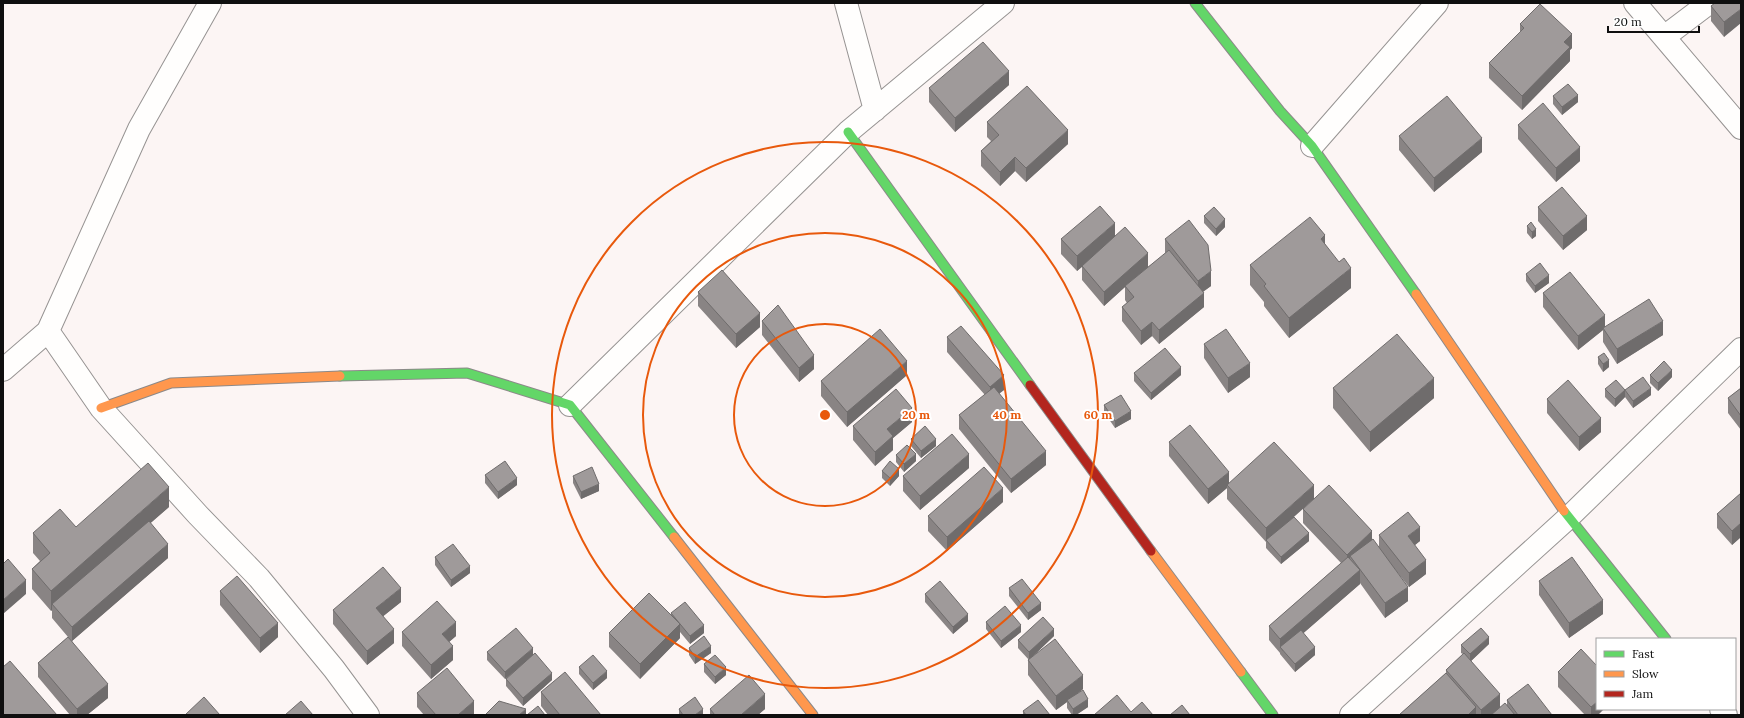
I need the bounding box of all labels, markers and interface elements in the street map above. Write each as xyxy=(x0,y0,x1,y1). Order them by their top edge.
scale bar xyxy=(1608,8,1699,34)
text: 20 m xyxy=(1614,14,1642,29)
text: 20 m xyxy=(902,407,930,422)
text: 40 m xyxy=(993,407,1021,422)
text: 60 m xyxy=(1084,407,1112,422)
centre of rings xyxy=(818,408,832,422)
legend xyxy=(1596,638,1736,710)
text: Fast xyxy=(1632,646,1655,661)
text: Slow xyxy=(1632,666,1659,681)
text: Jam xyxy=(1631,686,1653,701)

